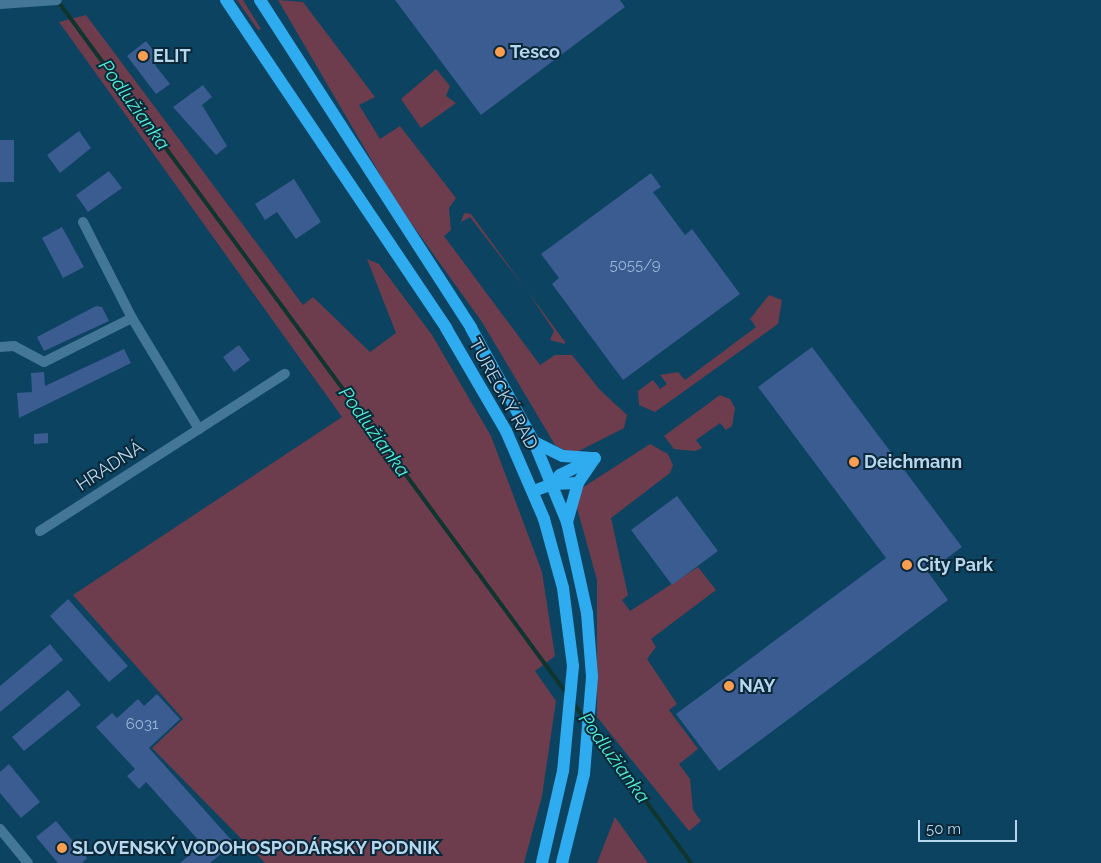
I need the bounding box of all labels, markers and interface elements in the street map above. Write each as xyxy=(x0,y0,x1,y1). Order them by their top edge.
place label: Tesco xyxy=(510,41,560,63)
place label: ELIT xyxy=(153,45,191,67)
marker: Tesco xyxy=(494,46,506,58)
marker: ELIT xyxy=(137,50,149,62)
water label: Podlužianka xyxy=(94,56,174,154)
house number: 5055/9 xyxy=(609,257,661,275)
street label: TURECKÝ RAD xyxy=(463,335,543,453)
water label: Podlužianka xyxy=(334,383,414,481)
street label: HRADNÁ xyxy=(72,436,148,496)
place label: Deichmann xyxy=(864,451,962,473)
marker: Deichmann xyxy=(848,456,860,468)
place label: City Park xyxy=(917,554,993,576)
marker: City Park xyxy=(901,559,913,571)
place label: NAY xyxy=(739,675,775,697)
marker: NAY xyxy=(723,680,735,692)
water label: Podlužianka xyxy=(574,709,654,807)
house number: 6031 xyxy=(126,716,158,734)
scale bar xyxy=(921,810,1020,842)
text: 50 m xyxy=(926,820,961,838)
place label: SLOVENSKÝ VODOHOSPODÁRSKY PODNIK xyxy=(72,837,441,859)
marker: SLOVENSKÝ VODOHOSPODÁRSKY PODNIK xyxy=(56,842,68,854)

